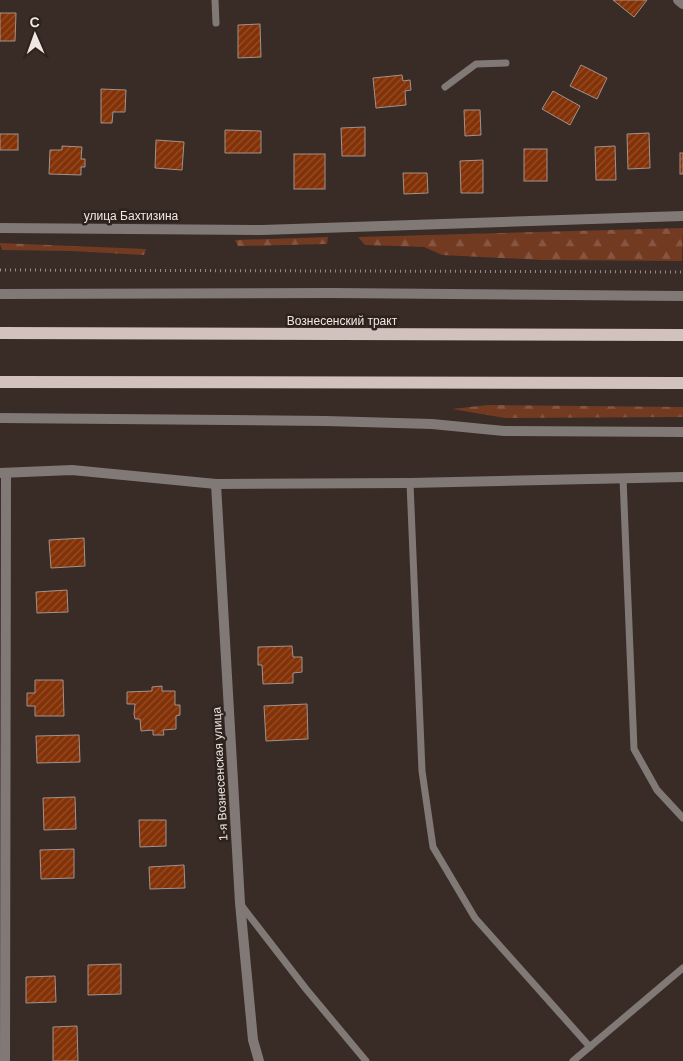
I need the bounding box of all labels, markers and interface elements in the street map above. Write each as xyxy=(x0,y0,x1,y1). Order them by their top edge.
north arrow xyxy=(10,10,60,60)
text: С xyxy=(29,14,40,30)
street label: улица Бахтизина xyxy=(84,209,179,223)
street label: Вознесенский тракт xyxy=(287,314,398,328)
street label: 1-я Вознесенская улица xyxy=(209,706,231,841)

